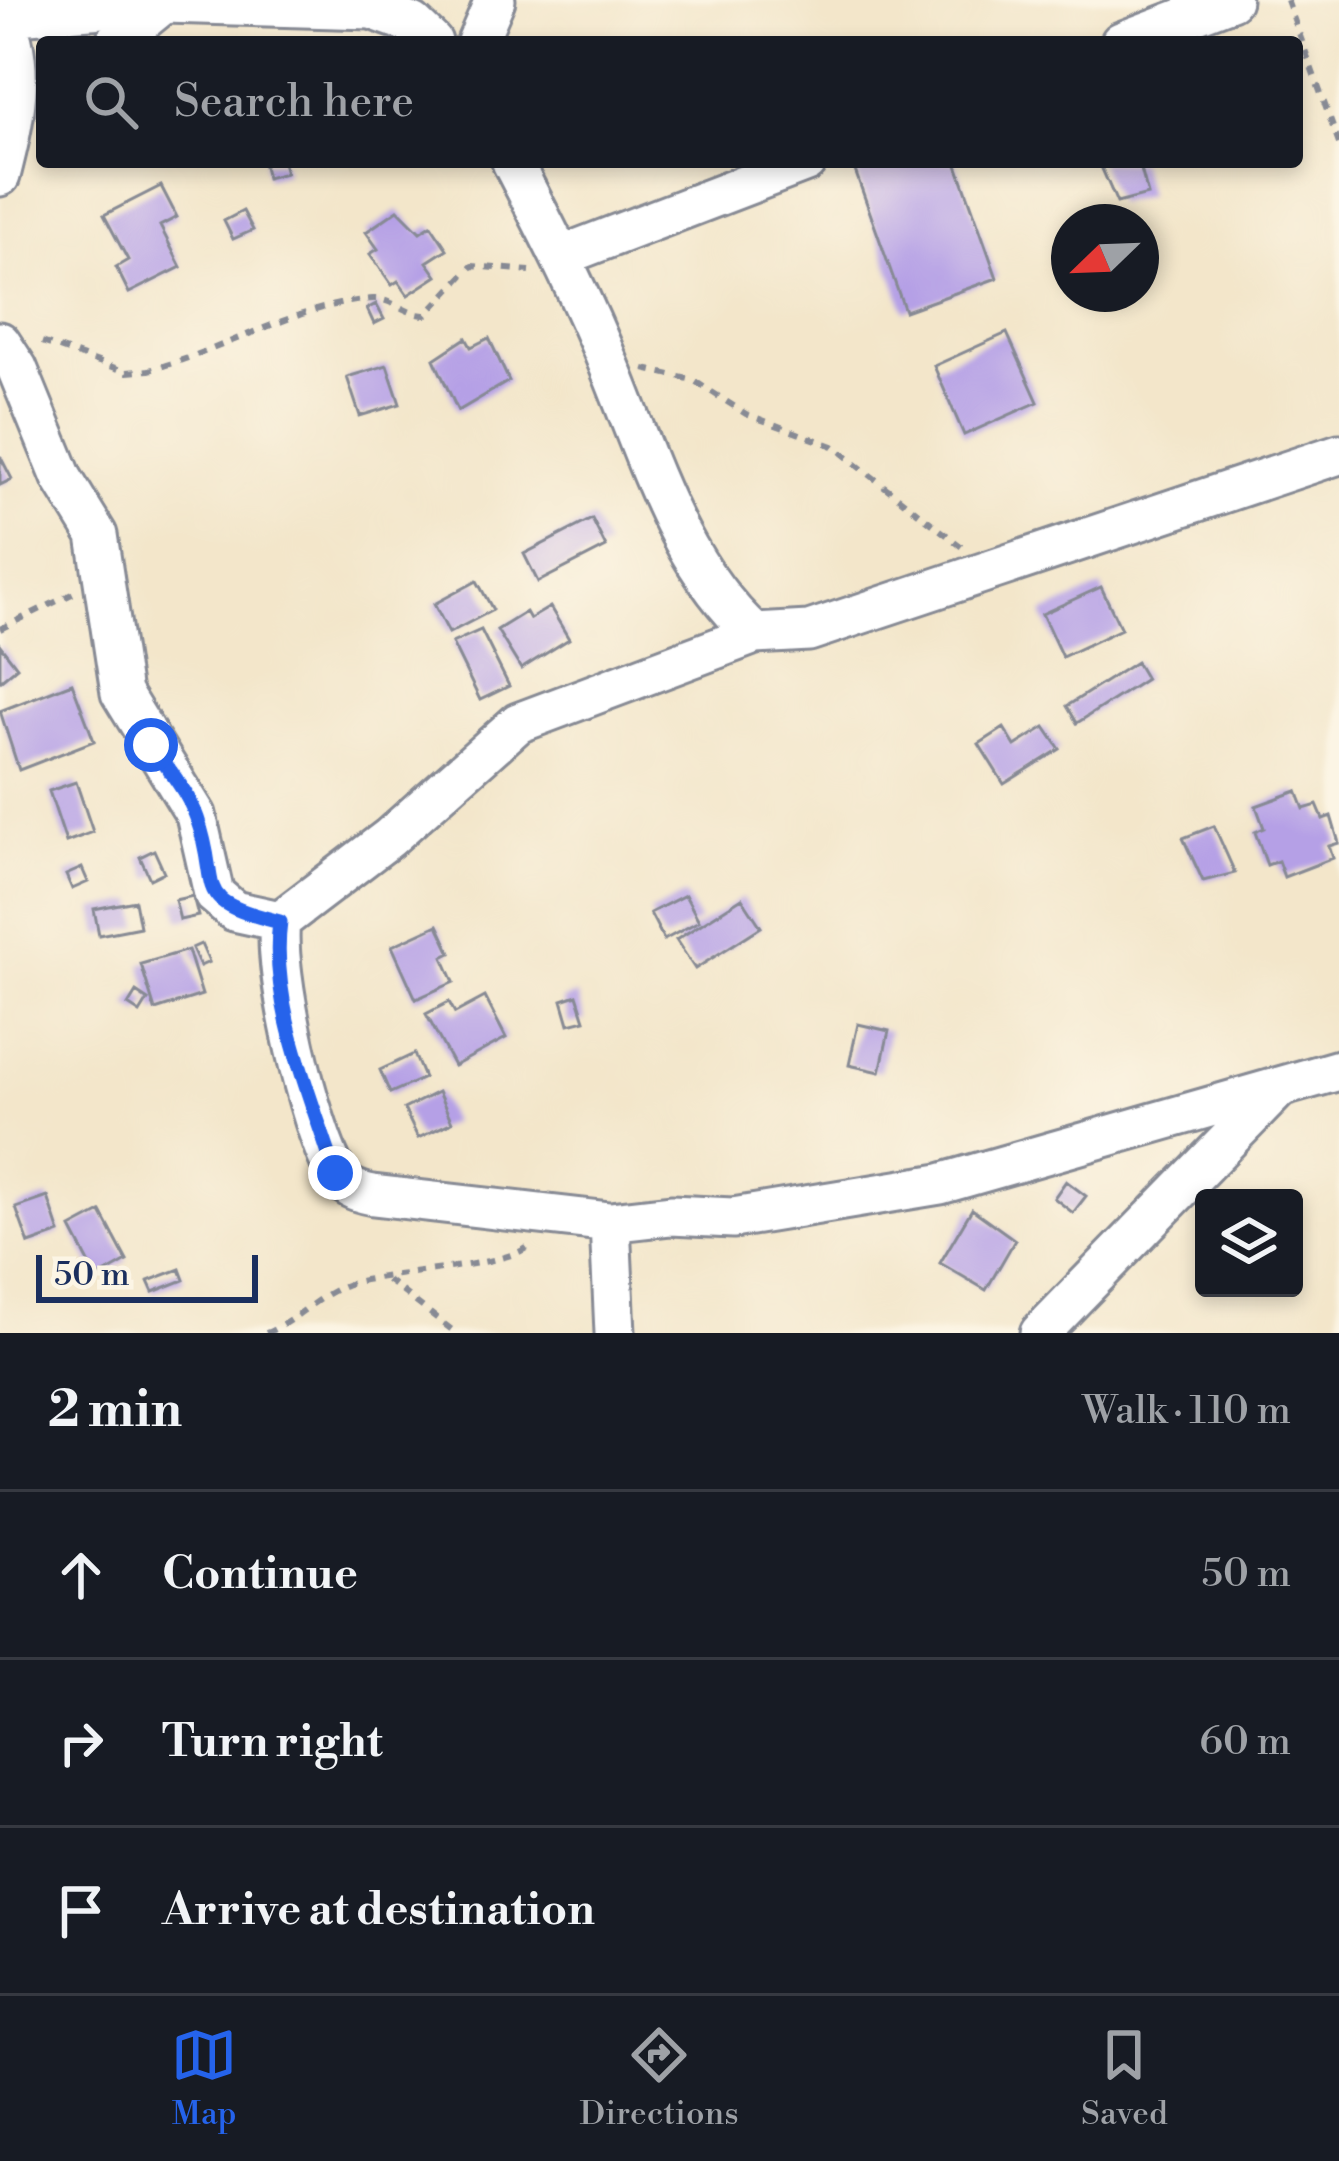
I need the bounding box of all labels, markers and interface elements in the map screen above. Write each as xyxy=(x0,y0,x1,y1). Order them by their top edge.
search box xyxy=(36,36,1303,168)
icon: search xyxy=(78,69,144,135)
text: Search here xyxy=(174,74,414,131)
north arrow xyxy=(1051,204,1159,312)
route start xyxy=(124,718,178,772)
route end xyxy=(308,1146,362,1200)
map controls xyxy=(1195,1189,1303,1297)
button: layers xyxy=(1195,1189,1303,1297)
scale bar xyxy=(36,1249,258,1302)
text: 50 m xyxy=(54,1255,130,1296)
text: 2 min xyxy=(48,1379,182,1443)
text: Walk · 110 m xyxy=(1082,1387,1291,1436)
icon: ahead xyxy=(48,1542,114,1608)
text: Continue xyxy=(162,1546,358,1603)
text: 50 m xyxy=(1201,1550,1291,1599)
icon: right xyxy=(48,1710,114,1776)
text: Turn right xyxy=(162,1714,383,1771)
text: 60 m xyxy=(1199,1718,1291,1767)
icon: arrive xyxy=(48,1878,114,1944)
text: Arrive at destination xyxy=(162,1882,595,1939)
tab: Map xyxy=(171,2022,237,2135)
tab: Directions xyxy=(580,2022,739,2135)
tab: Saved xyxy=(1081,2022,1168,2135)

